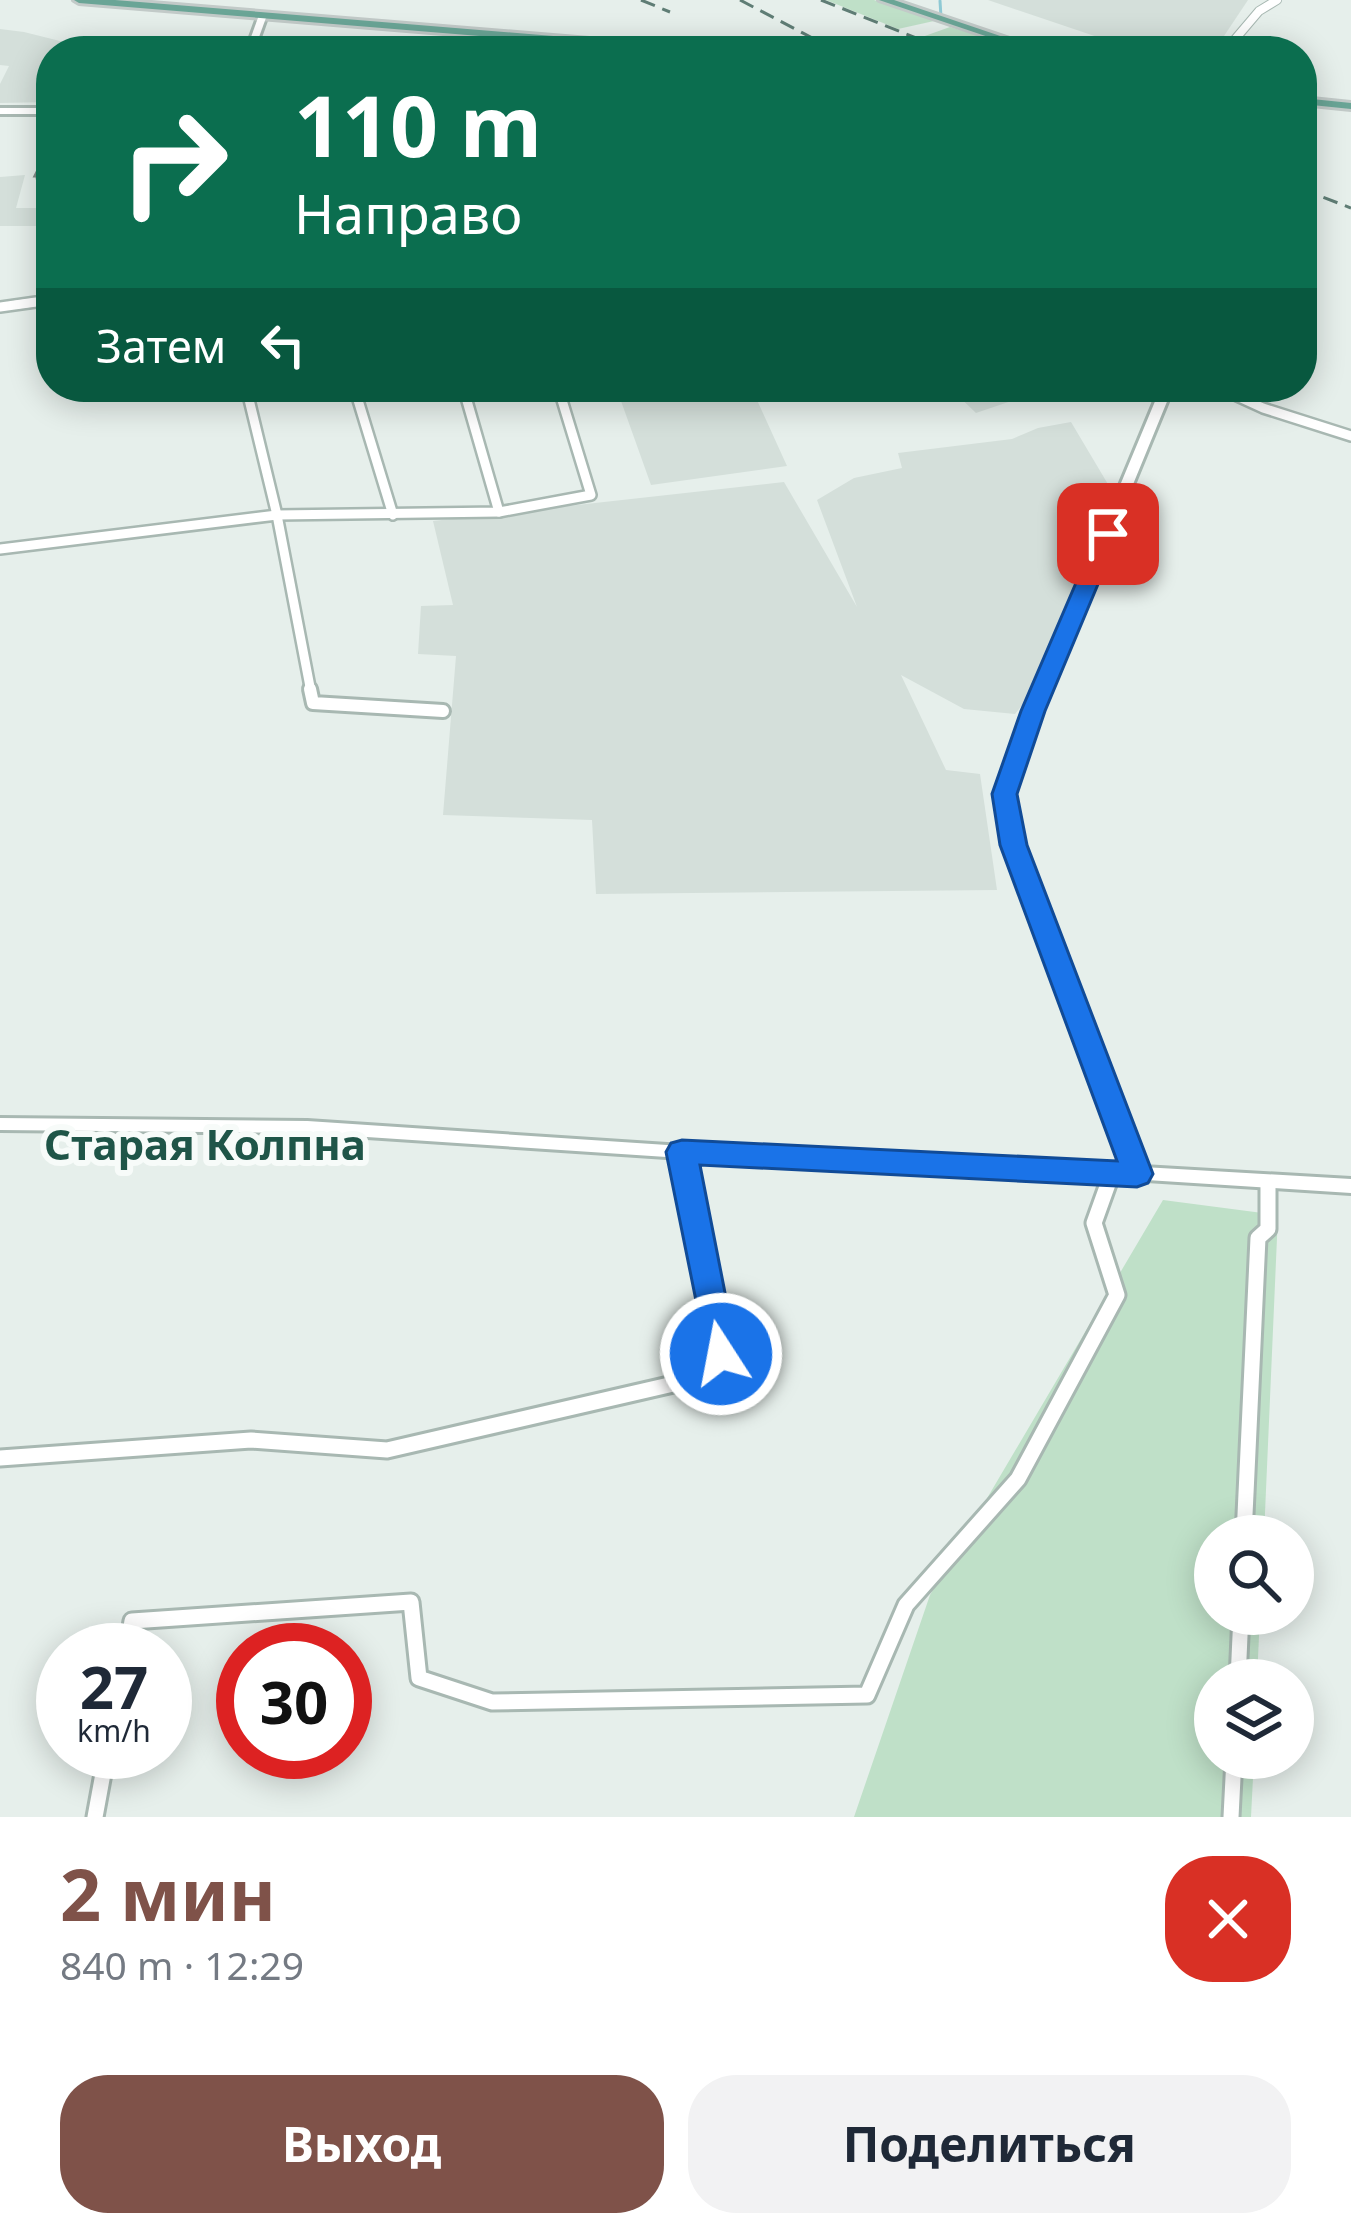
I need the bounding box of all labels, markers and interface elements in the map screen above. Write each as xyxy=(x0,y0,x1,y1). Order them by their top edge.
text: 110 m xyxy=(294,67,542,182)
icon: right xyxy=(96,84,252,240)
text: Направо xyxy=(294,176,522,250)
icon: left xyxy=(250,312,316,378)
text: Затем xyxy=(96,315,226,376)
pin xyxy=(1057,483,1159,585)
icon: arrive xyxy=(1075,501,1141,567)
district label: Старая Колпна xyxy=(44,1115,366,1172)
position arrow xyxy=(658,1291,784,1417)
map controls xyxy=(1194,1515,1314,1779)
button: search xyxy=(1194,1515,1314,1635)
speed limit sign: 30 xyxy=(216,1623,372,1779)
text: 27 xyxy=(80,1645,148,1727)
button: layers xyxy=(1194,1659,1314,1779)
text: km/h xyxy=(77,1710,151,1751)
text: 2 мин xyxy=(60,1844,276,1942)
button: close xyxy=(1165,1856,1291,1982)
text: 840 m · 12:29 xyxy=(60,1938,304,1991)
button: Выход xyxy=(60,2075,664,2213)
button: Поделиться xyxy=(688,2075,1291,2213)

